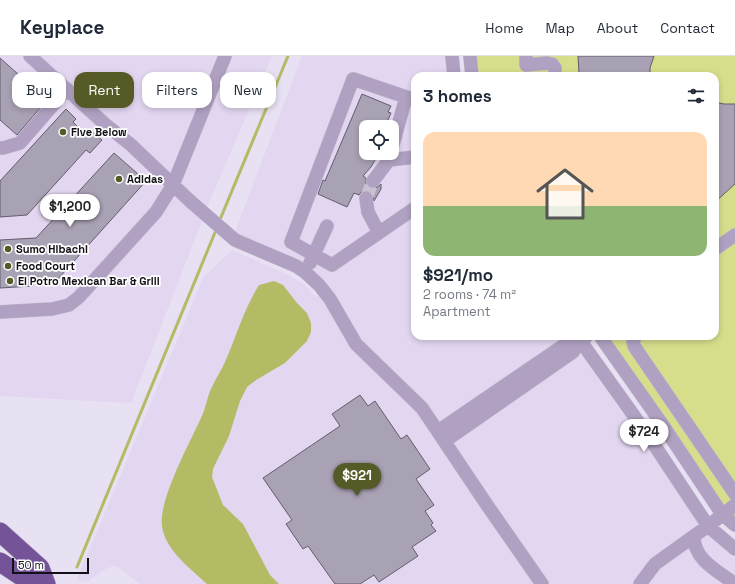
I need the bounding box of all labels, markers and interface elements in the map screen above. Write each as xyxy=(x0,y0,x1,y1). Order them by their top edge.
text: Keyplace xyxy=(20,15,104,40)
text: Home xyxy=(485,19,523,37)
text: Map xyxy=(545,19,575,37)
text: About xyxy=(597,19,638,37)
text: Contact xyxy=(660,19,715,37)
chip: Buy xyxy=(12,72,66,108)
chip: Rent xyxy=(74,72,134,108)
chip: Filters xyxy=(142,72,212,108)
chip: New xyxy=(220,72,276,108)
text: 3 homes xyxy=(423,85,492,107)
icon: filters xyxy=(685,85,707,107)
map controls xyxy=(359,120,399,160)
button: locate xyxy=(359,120,399,160)
place label: Five Below xyxy=(71,125,127,139)
marker: Five Below xyxy=(58,127,68,137)
icon: home xyxy=(529,158,601,230)
place label: Adidas xyxy=(127,172,163,186)
marker: Adidas xyxy=(114,174,124,184)
pin: $1,200 xyxy=(37,194,103,228)
text: $1,200 xyxy=(49,198,91,215)
place label: Sumo Hibachi xyxy=(16,242,88,256)
marker: Sumo Hibachi xyxy=(3,244,13,254)
place label: Food Court xyxy=(16,259,75,273)
marker: Food Court xyxy=(3,261,13,271)
text: $921/mo xyxy=(423,264,493,286)
place label: El Potro Mexican Bar & Grill xyxy=(18,274,160,288)
marker: El Potro Mexican Bar & Grill xyxy=(5,276,15,286)
text: 2 rooms · 74 m² xyxy=(423,286,516,303)
text: Apartment xyxy=(423,303,491,320)
pin: $724 xyxy=(620,419,668,453)
text: $724 xyxy=(629,423,659,440)
pin: $921 xyxy=(333,463,381,497)
text: $921 xyxy=(342,467,372,484)
scale bar xyxy=(12,556,89,575)
text: 50 m xyxy=(18,558,44,572)

